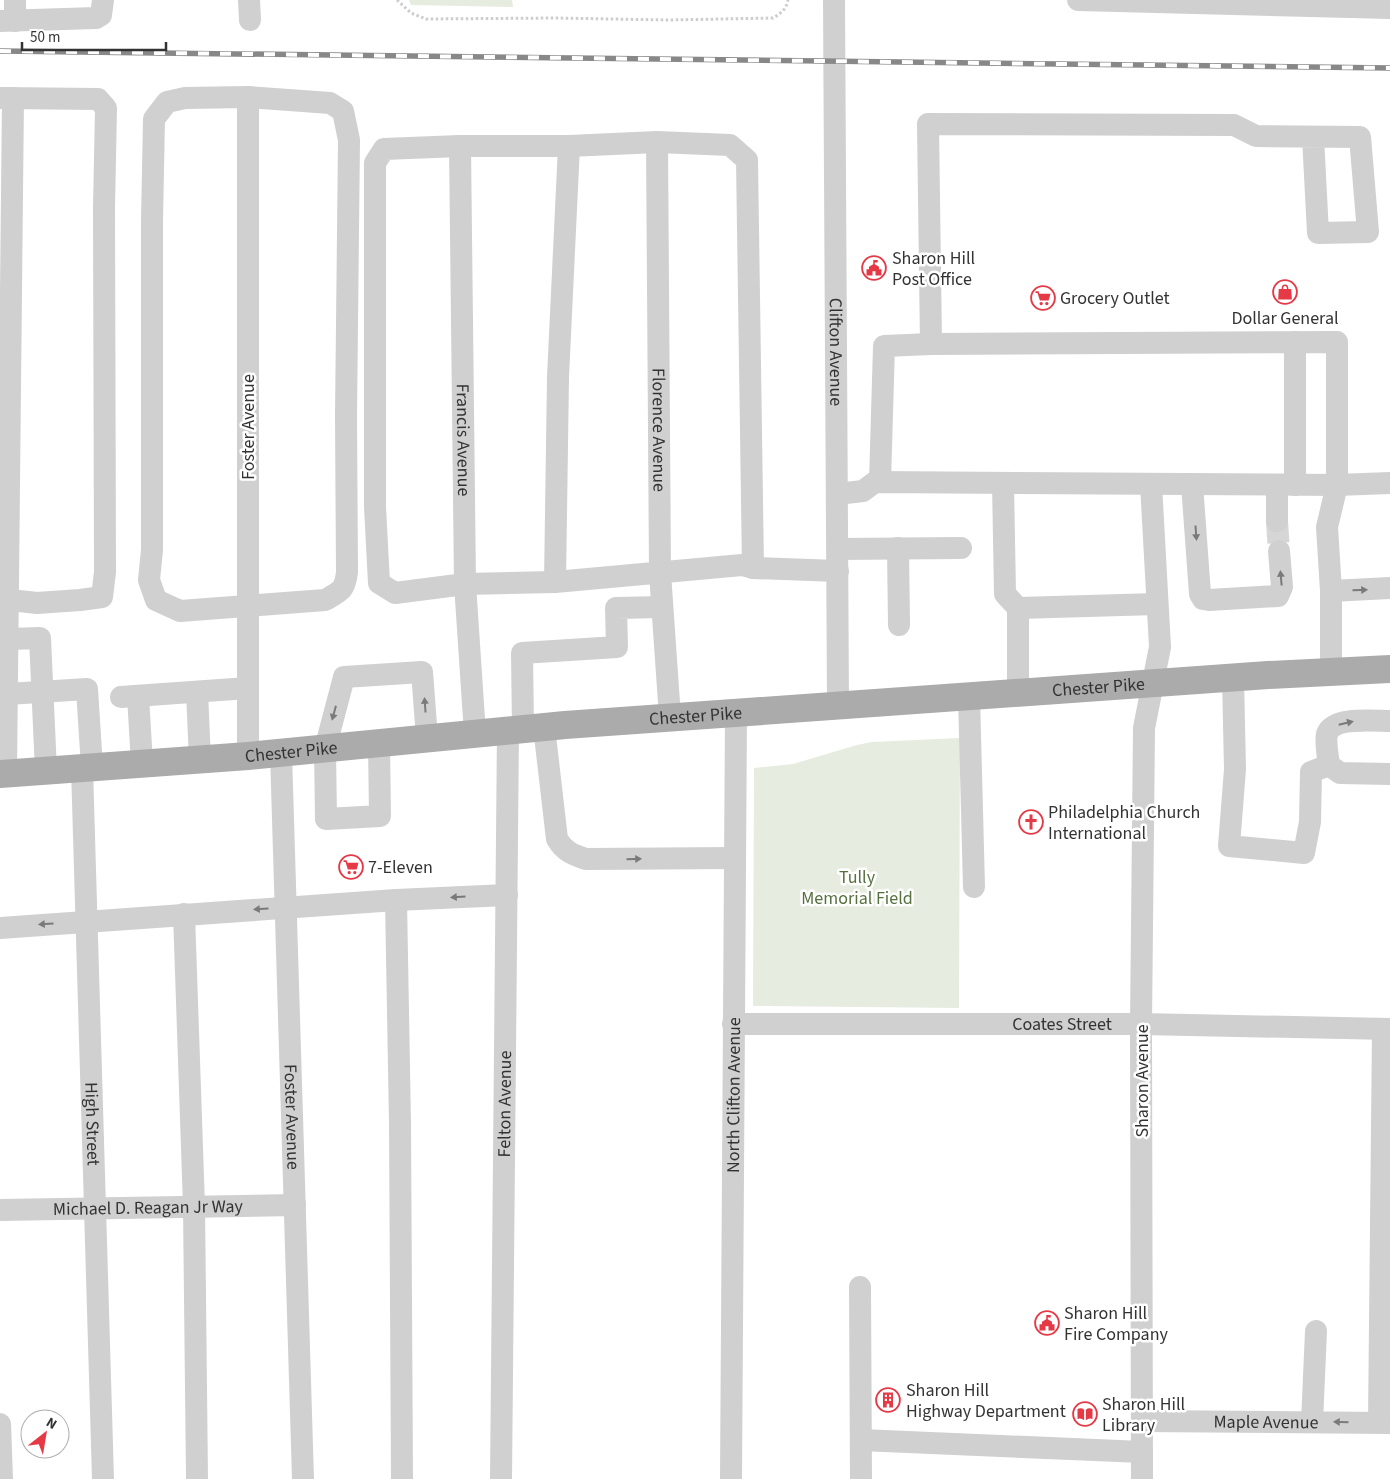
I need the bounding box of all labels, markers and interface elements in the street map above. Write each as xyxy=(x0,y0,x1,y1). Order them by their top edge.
scale bar xyxy=(22,20,166,52)
text: 50 m xyxy=(30,27,60,48)
place label: Sharon Hill Post Office xyxy=(892,246,975,292)
public building icon: Sharon Hill Post Office xyxy=(861,255,887,281)
shop icon: Dollar General xyxy=(1272,279,1298,305)
supermarket icon: Grocery Outlet xyxy=(1030,285,1056,311)
place label: Grocery Outlet xyxy=(1060,286,1170,311)
street label: Clifton Avenue xyxy=(823,298,849,406)
place label: Dollar General xyxy=(1231,306,1339,331)
street label: Florence Avenue xyxy=(646,368,672,492)
street label: Foster Avenue xyxy=(236,374,261,480)
street label: Francis Avenue xyxy=(450,384,476,497)
one-way arrow xyxy=(1192,525,1200,541)
one-way arrow xyxy=(1277,570,1285,586)
one-way arrow xyxy=(1353,585,1369,593)
street label: Chester Pike xyxy=(1051,671,1146,703)
one-way arrow xyxy=(420,697,428,713)
street label: Chester Pike xyxy=(648,700,743,731)
one-way arrow xyxy=(330,705,338,720)
one-way arrow xyxy=(1339,719,1354,727)
street label: Chester Pike xyxy=(244,735,339,769)
place label: Philadelphia Church International xyxy=(1048,800,1200,846)
church icon: Philadelphia Church International xyxy=(1018,809,1044,835)
supermarket icon: 7-Eleven xyxy=(338,854,364,880)
place label: 7-Eleven xyxy=(368,855,433,880)
one-way arrow xyxy=(627,855,643,863)
park label: Tully Memorial Field xyxy=(801,865,913,911)
one-way arrow xyxy=(450,894,466,902)
one-way arrow xyxy=(253,906,269,914)
one-way arrow xyxy=(38,921,54,929)
street label: Coates Street xyxy=(1012,1012,1112,1037)
street label: North Clifton Avenue xyxy=(720,1017,747,1173)
street label: Sharon Avenue xyxy=(1130,1024,1155,1138)
street label: Felton Avenue xyxy=(492,1050,518,1158)
street label: Foster Avenue xyxy=(278,1064,306,1170)
street label: High Street xyxy=(79,1082,106,1166)
street label: Michael D. Reagan Jr Way xyxy=(53,1193,244,1222)
place label: Sharon Hill Fire Company xyxy=(1064,1301,1169,1347)
public building icon: Sharon Hill Fire Company xyxy=(1034,1310,1060,1336)
place label: Sharon Hill Highway Department xyxy=(906,1378,1066,1424)
building icon: Sharon Hill Highway Department xyxy=(875,1387,901,1413)
place label: Sharon Hill Library xyxy=(1102,1392,1185,1438)
library icon: Sharon Hill Library xyxy=(1072,1401,1098,1427)
north arrow xyxy=(20,1409,70,1459)
street label: Maple Avenue xyxy=(1213,1409,1319,1435)
text: N xyxy=(42,1413,60,1435)
one-way arrow xyxy=(1333,1418,1349,1426)

